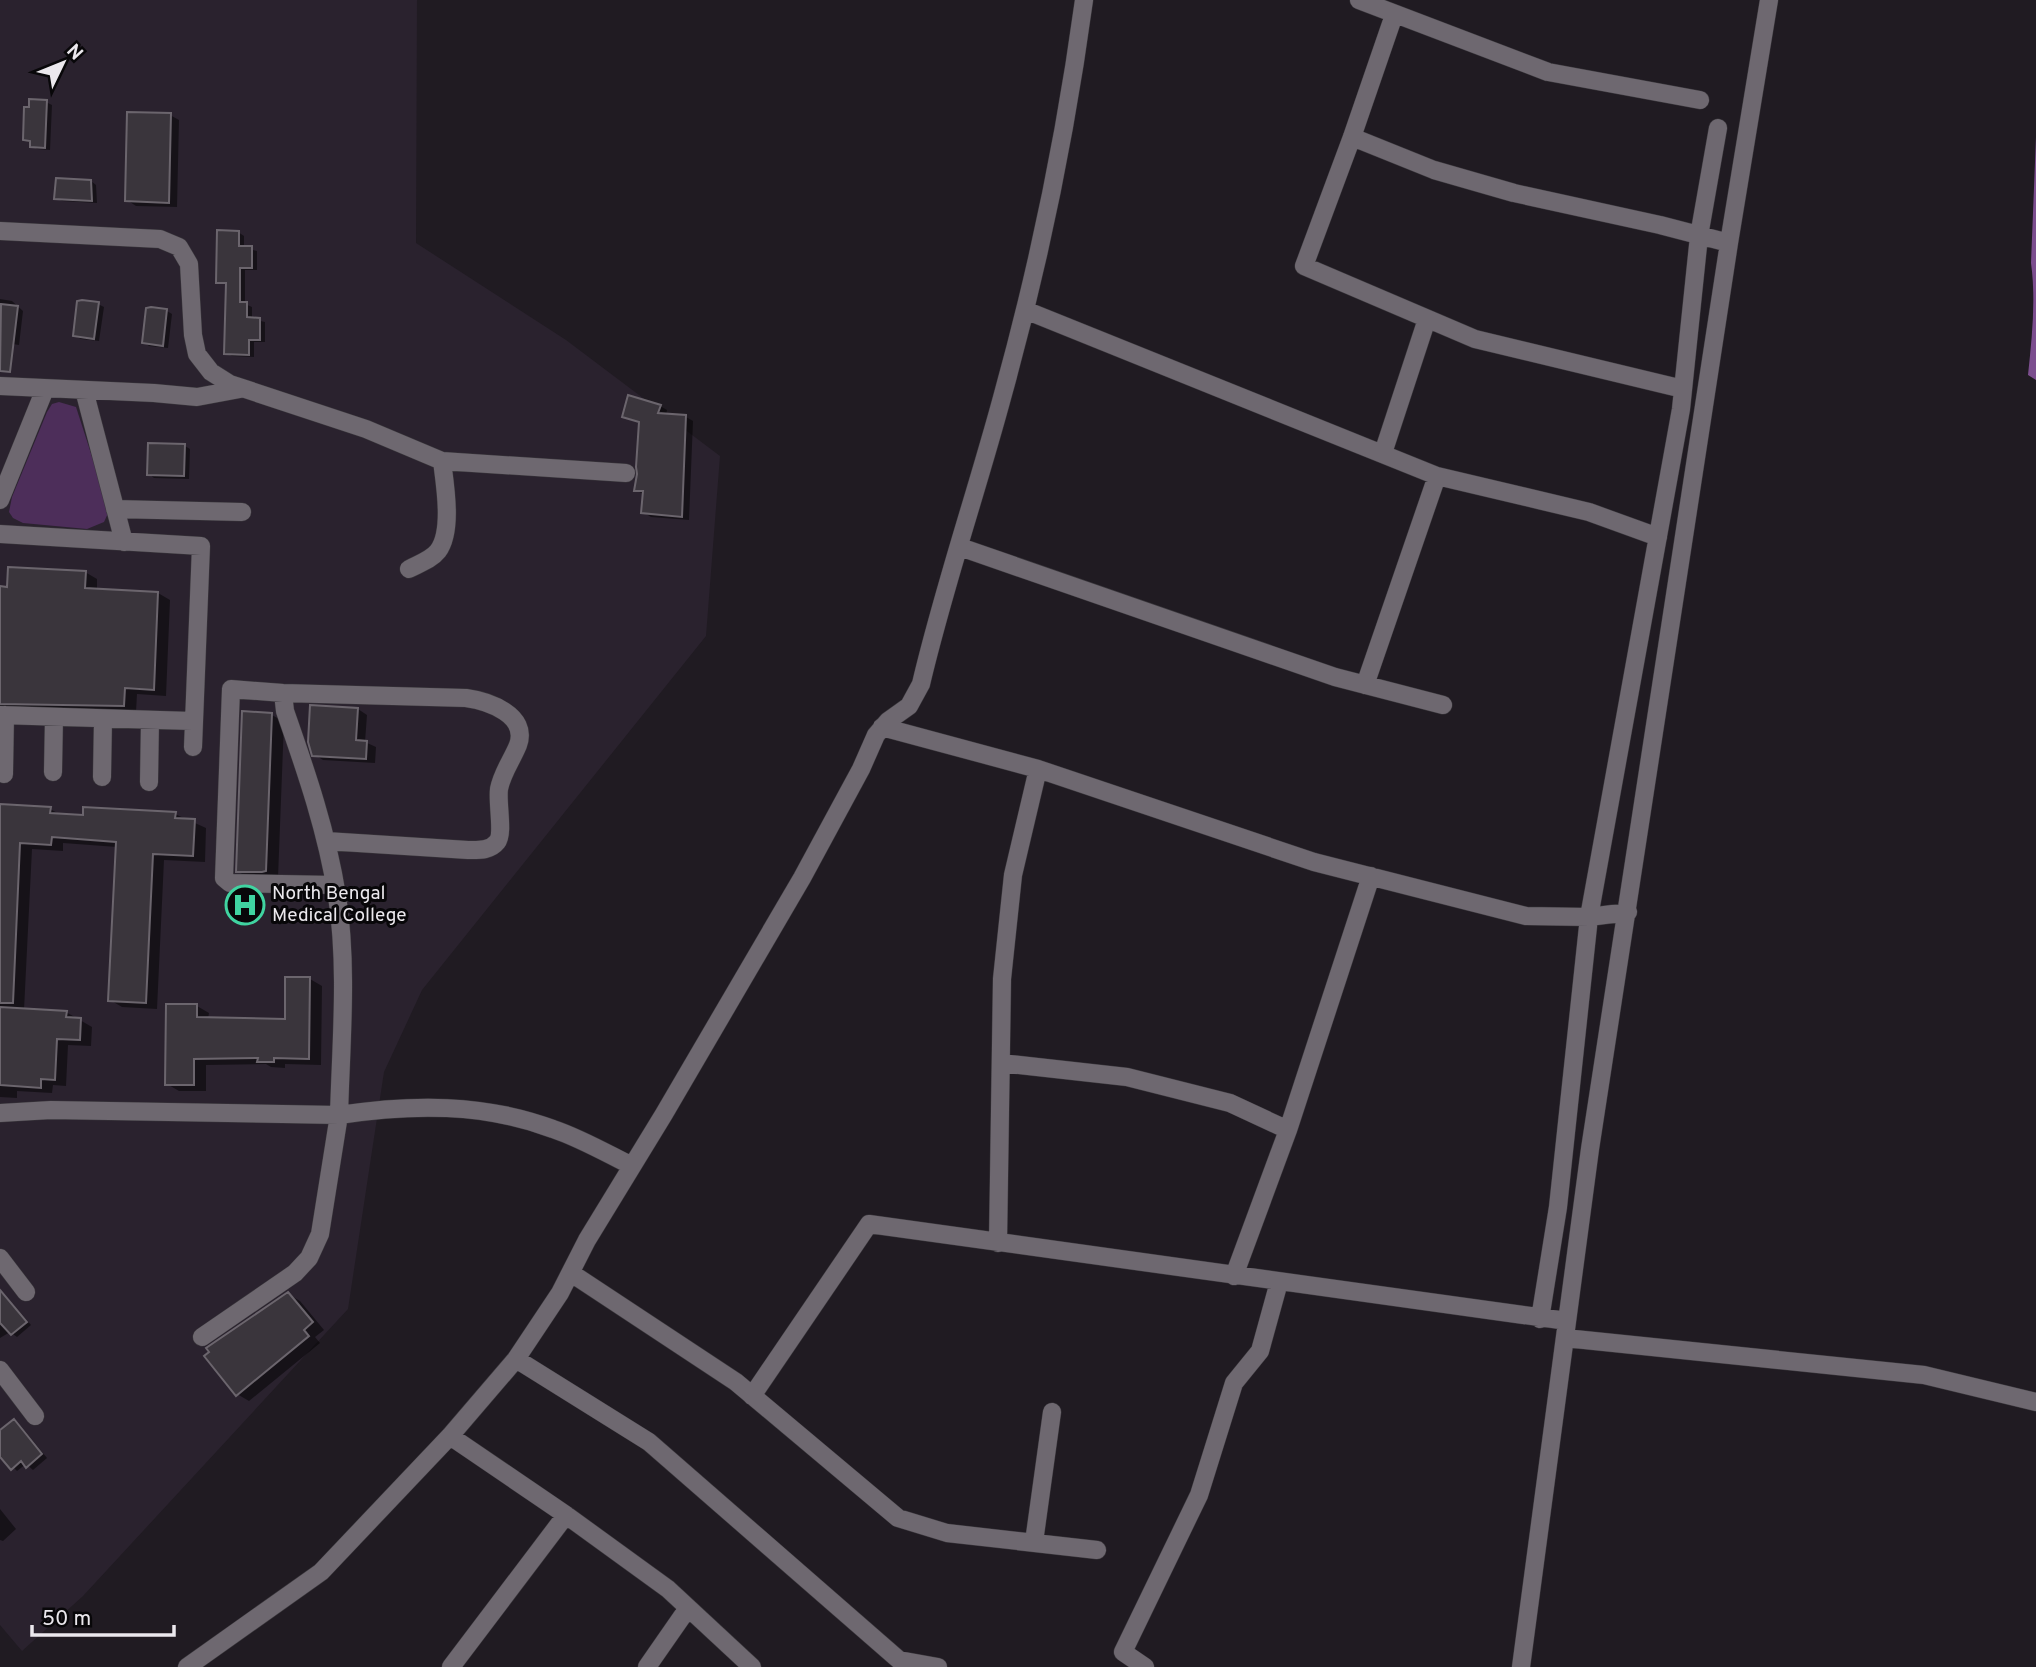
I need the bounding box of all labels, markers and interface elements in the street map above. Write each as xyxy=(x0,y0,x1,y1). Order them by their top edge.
north arrow xyxy=(28,28,98,98)
text: N xyxy=(61,40,87,66)
place label: North Bengal Medical College xyxy=(272,882,406,928)
hospital icon: North Bengal Medical College xyxy=(224,884,266,926)
scale bar xyxy=(32,1594,173,1638)
text: 50 m xyxy=(42,1606,91,1633)

